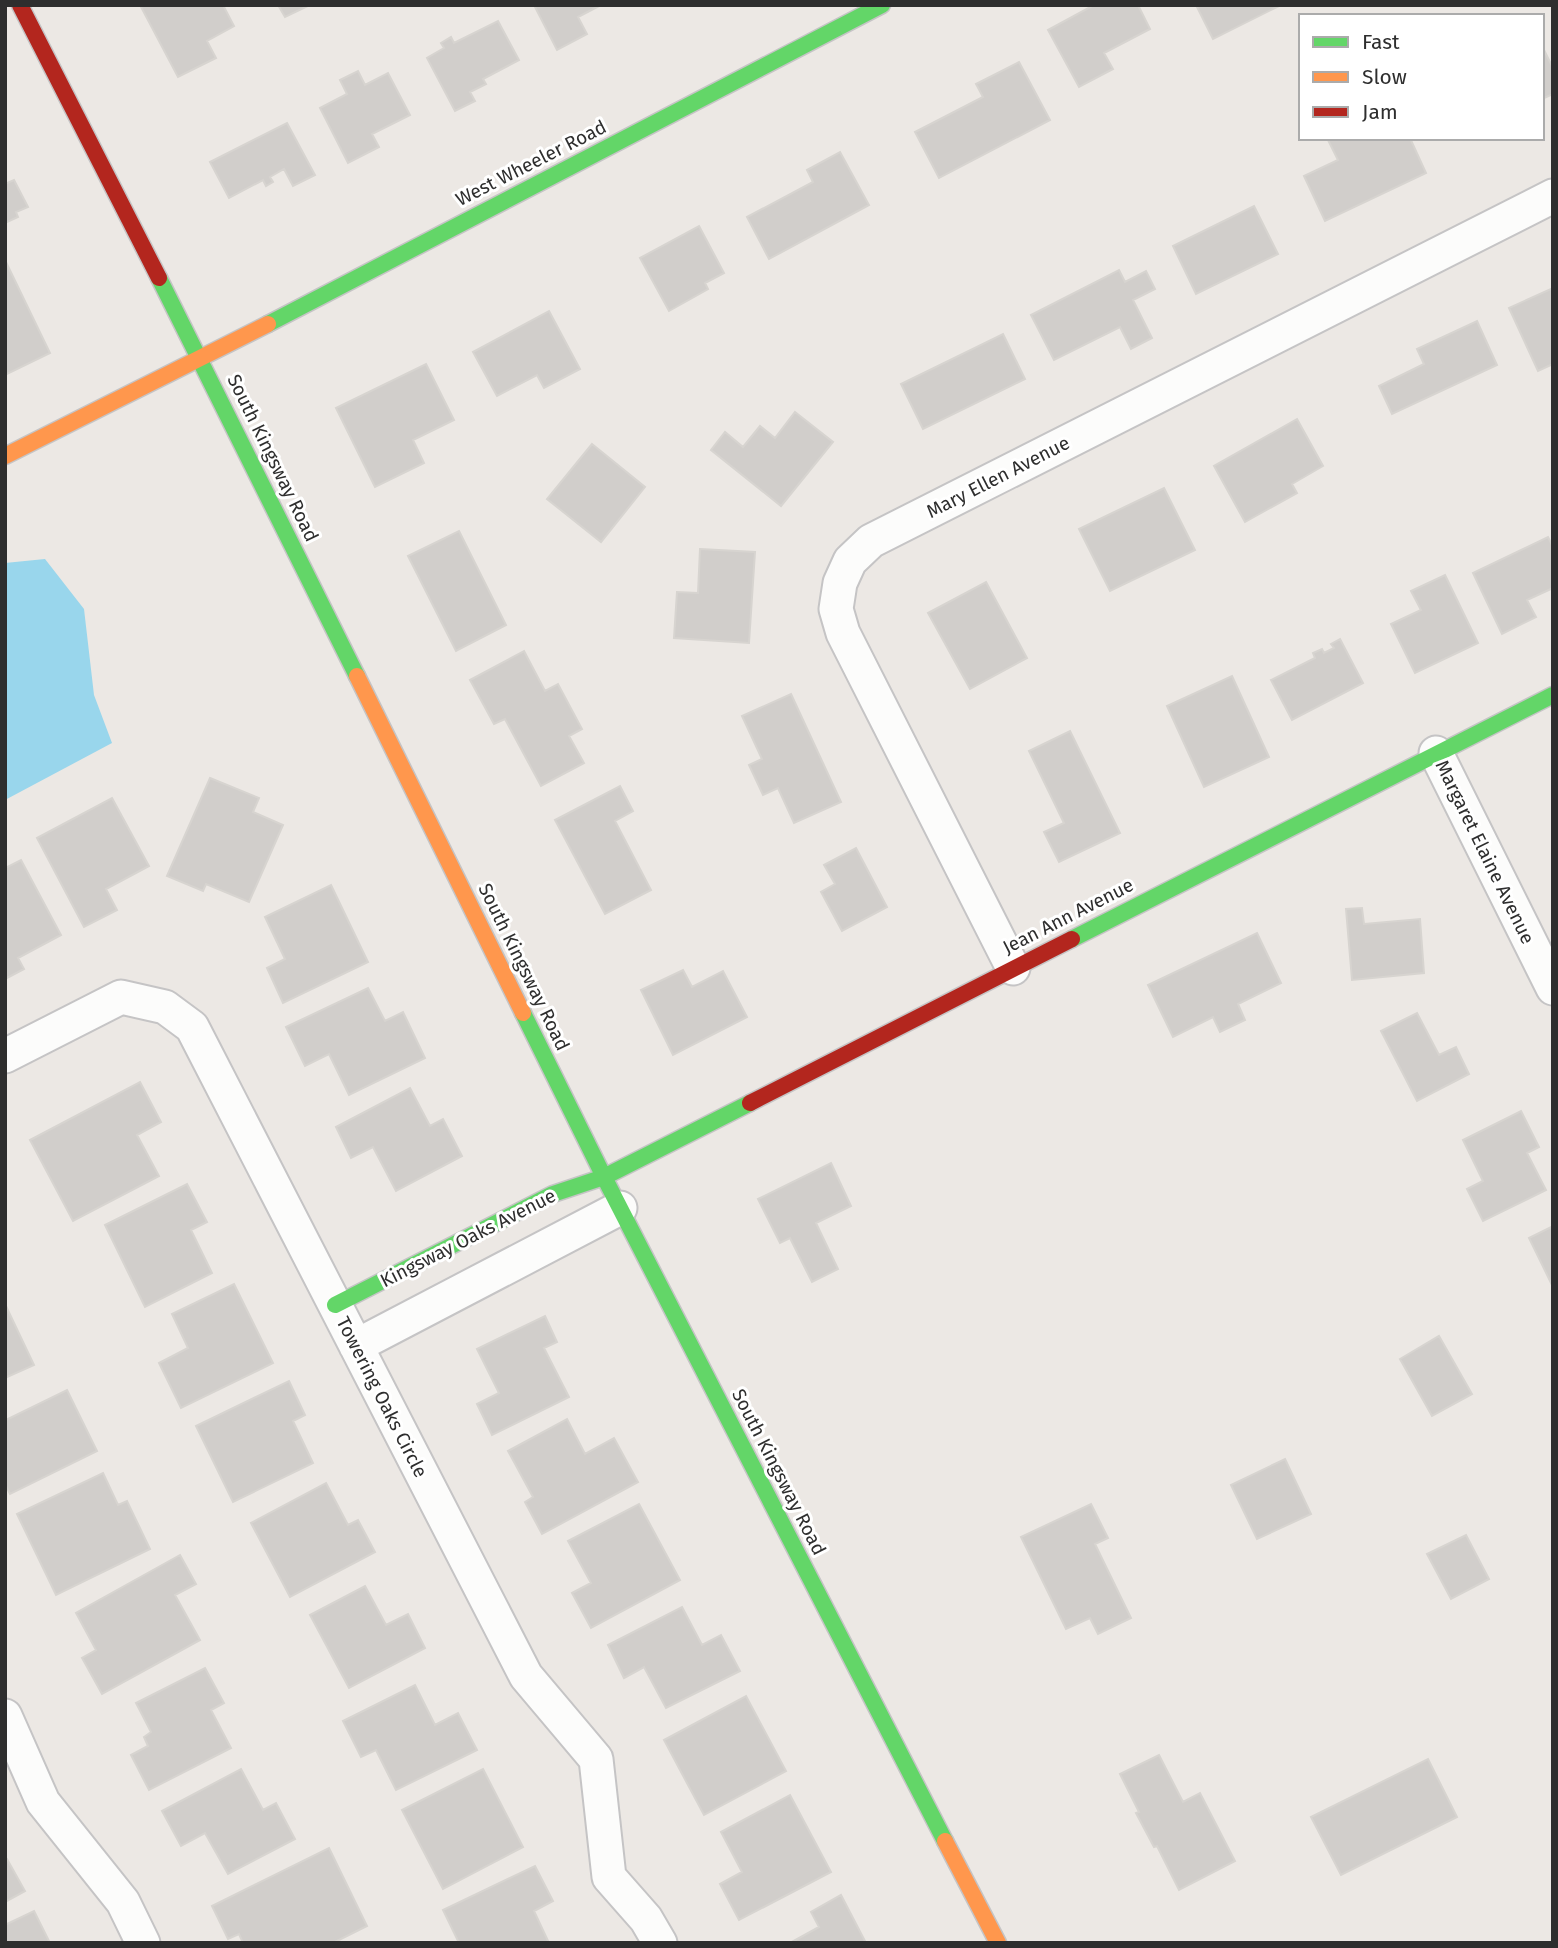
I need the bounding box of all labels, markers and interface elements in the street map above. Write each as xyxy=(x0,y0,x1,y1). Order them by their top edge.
legend xyxy=(1299,14,1544,140)
text: Fast xyxy=(1362,29,1400,55)
text: Slow xyxy=(1362,64,1407,90)
text: Jam xyxy=(1362,99,1398,125)
street label: West Wheeler Road xyxy=(452,115,610,211)
street label: South Kingsway Road xyxy=(222,371,324,545)
street label: Mary Ellen Avenue xyxy=(923,431,1073,523)
street label: Margaret Elaine Avenue xyxy=(1430,756,1540,948)
street label: Jean Ann Avenue xyxy=(999,873,1137,959)
street label: South Kingsway Road xyxy=(473,880,575,1054)
street label: Kingsway Oaks Avenue xyxy=(376,1184,560,1292)
street label: Towering Oaks Circle xyxy=(332,1313,432,1481)
street label: South Kingsway Road xyxy=(727,1385,831,1559)

